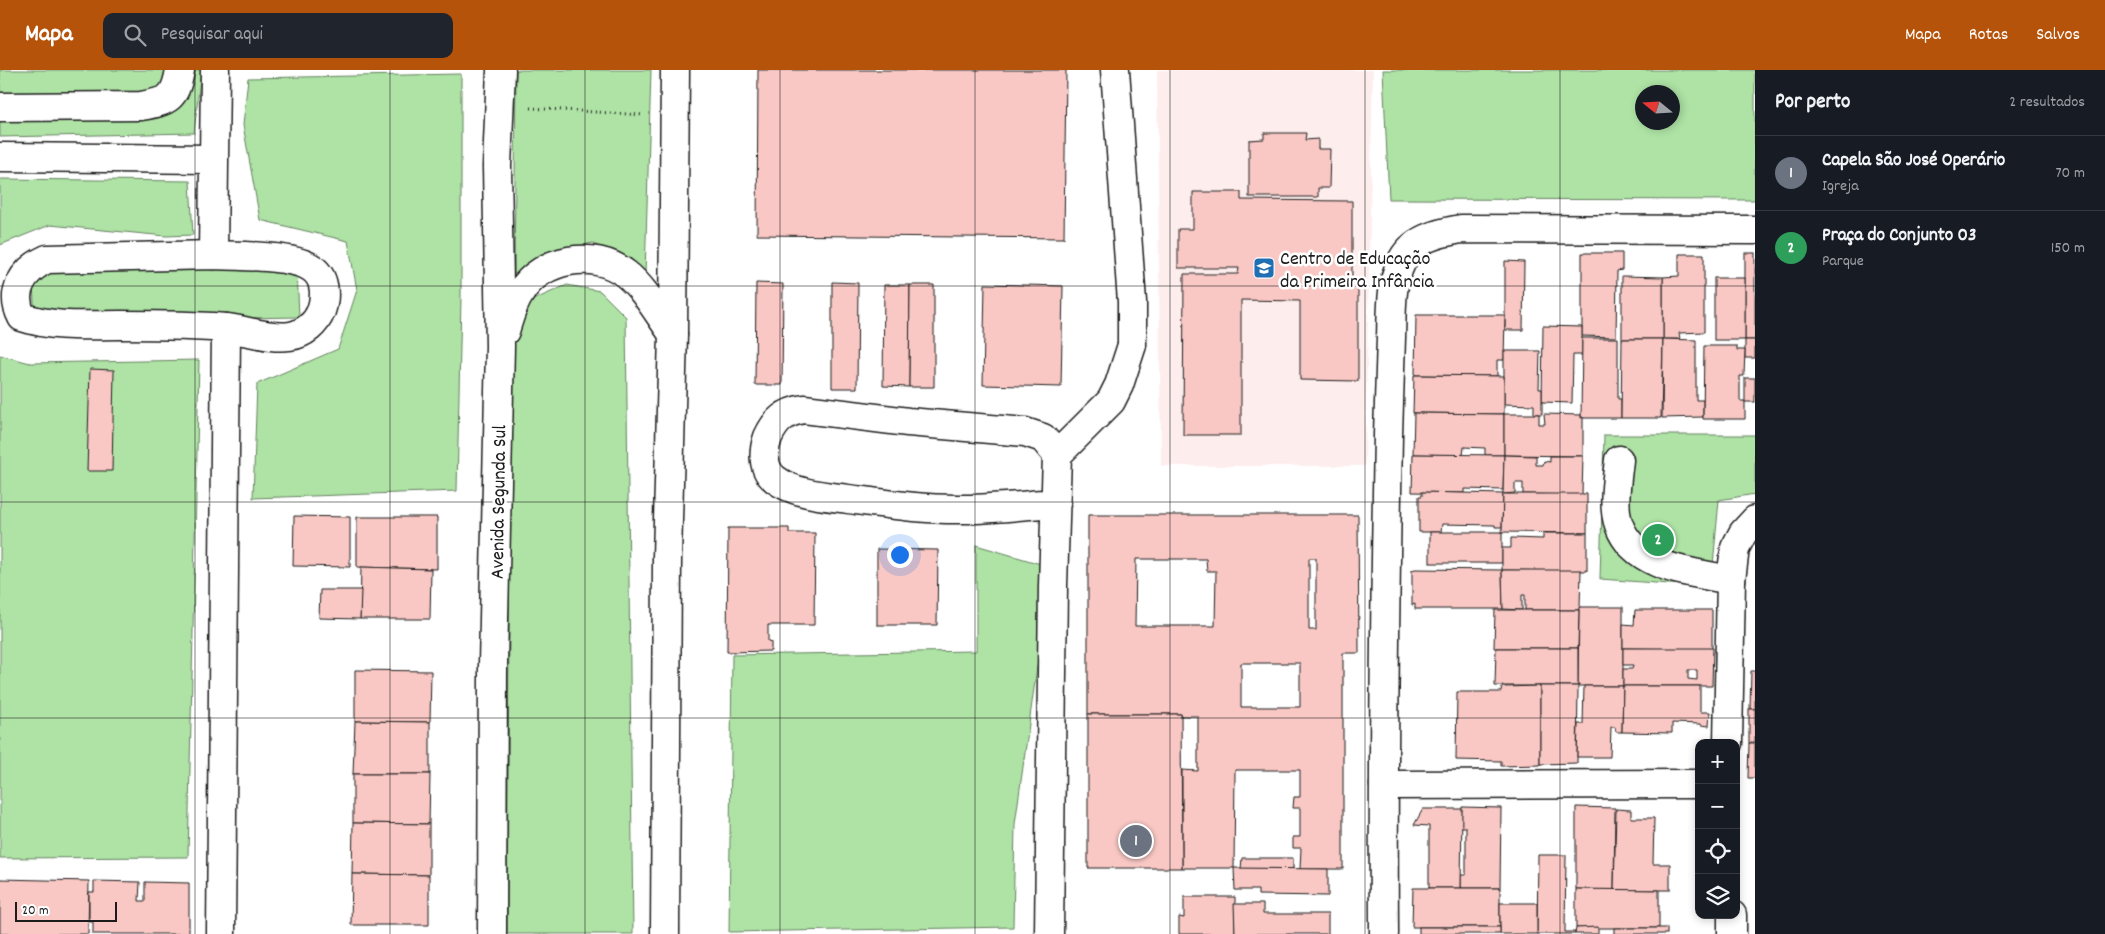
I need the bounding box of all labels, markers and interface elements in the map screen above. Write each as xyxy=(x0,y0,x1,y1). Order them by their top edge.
search box xyxy=(103,13,453,58)
text: Mapa xyxy=(25,18,73,52)
icon: search xyxy=(121,21,149,49)
text: Pesquisar aqui xyxy=(161,22,263,49)
text: Mapa xyxy=(1905,23,1941,48)
text: Rotas xyxy=(1969,23,2008,48)
text: Salvos xyxy=(2036,23,2080,48)
north arrow xyxy=(1635,85,1680,130)
text: Por perto xyxy=(1775,88,1850,118)
text: 2 resultados xyxy=(2009,91,2085,114)
text: Capela São José Operário xyxy=(1822,148,2005,175)
text: 1 xyxy=(1789,162,1793,185)
text: 70 m xyxy=(2055,162,2085,185)
text: Igreja xyxy=(1822,175,1859,198)
text: Praça do Conjunto 03 xyxy=(1822,223,1976,250)
text: 2 xyxy=(1788,237,1795,260)
text: 150 m xyxy=(2051,237,2085,260)
place label: Centro de Educação da Primeira Infância xyxy=(1280,246,1434,297)
text: Parque xyxy=(1822,250,1864,273)
school or university icon: Centro de Educação da Primeira Infância xyxy=(1252,256,1276,280)
street label: Avenida Segunda Sul xyxy=(485,425,515,579)
pin: 2 xyxy=(1642,521,1674,559)
your location xyxy=(887,542,913,568)
map controls xyxy=(1695,739,1740,919)
button: + xyxy=(1695,739,1740,784)
button: − xyxy=(1695,784,1740,829)
pin: 1 xyxy=(1120,822,1152,860)
button: locate xyxy=(1695,829,1740,874)
button: layers xyxy=(1695,874,1740,919)
scale bar xyxy=(15,899,118,922)
text: 20 m xyxy=(22,901,49,921)

